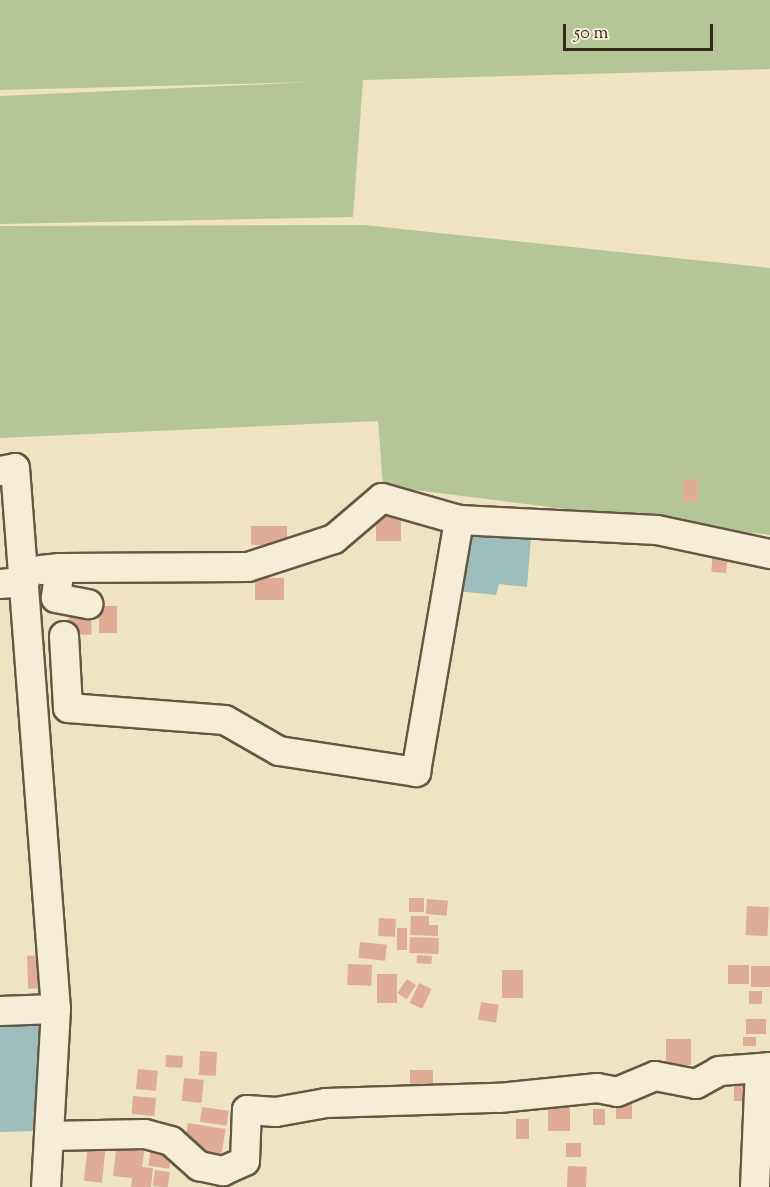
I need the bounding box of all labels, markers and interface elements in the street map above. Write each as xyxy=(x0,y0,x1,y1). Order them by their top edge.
scale bar xyxy=(566,12,716,50)
text: 50 m xyxy=(574,21,608,47)

